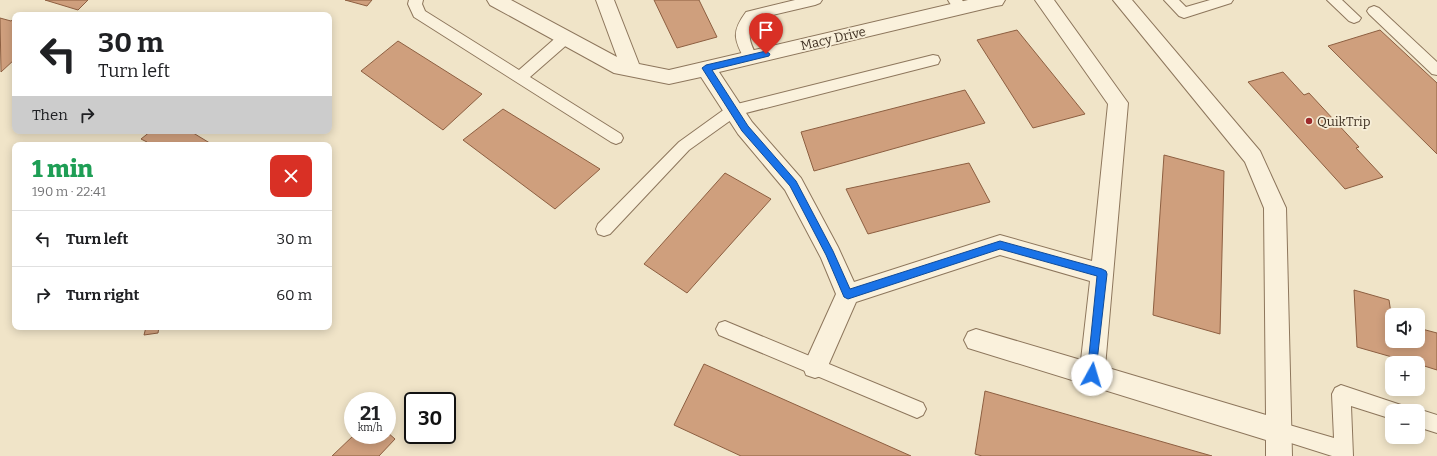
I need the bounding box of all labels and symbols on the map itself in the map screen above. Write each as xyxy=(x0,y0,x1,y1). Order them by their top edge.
pin xyxy=(749,13,783,54)
street label: Macy Drive xyxy=(799,24,867,53)
place label: QuikTrip xyxy=(1317,114,1371,129)
marker: QuikTrip xyxy=(1304,116,1314,126)
position arrow xyxy=(1071,354,1113,396)
speed limit sign: 30 xyxy=(404,392,456,444)

